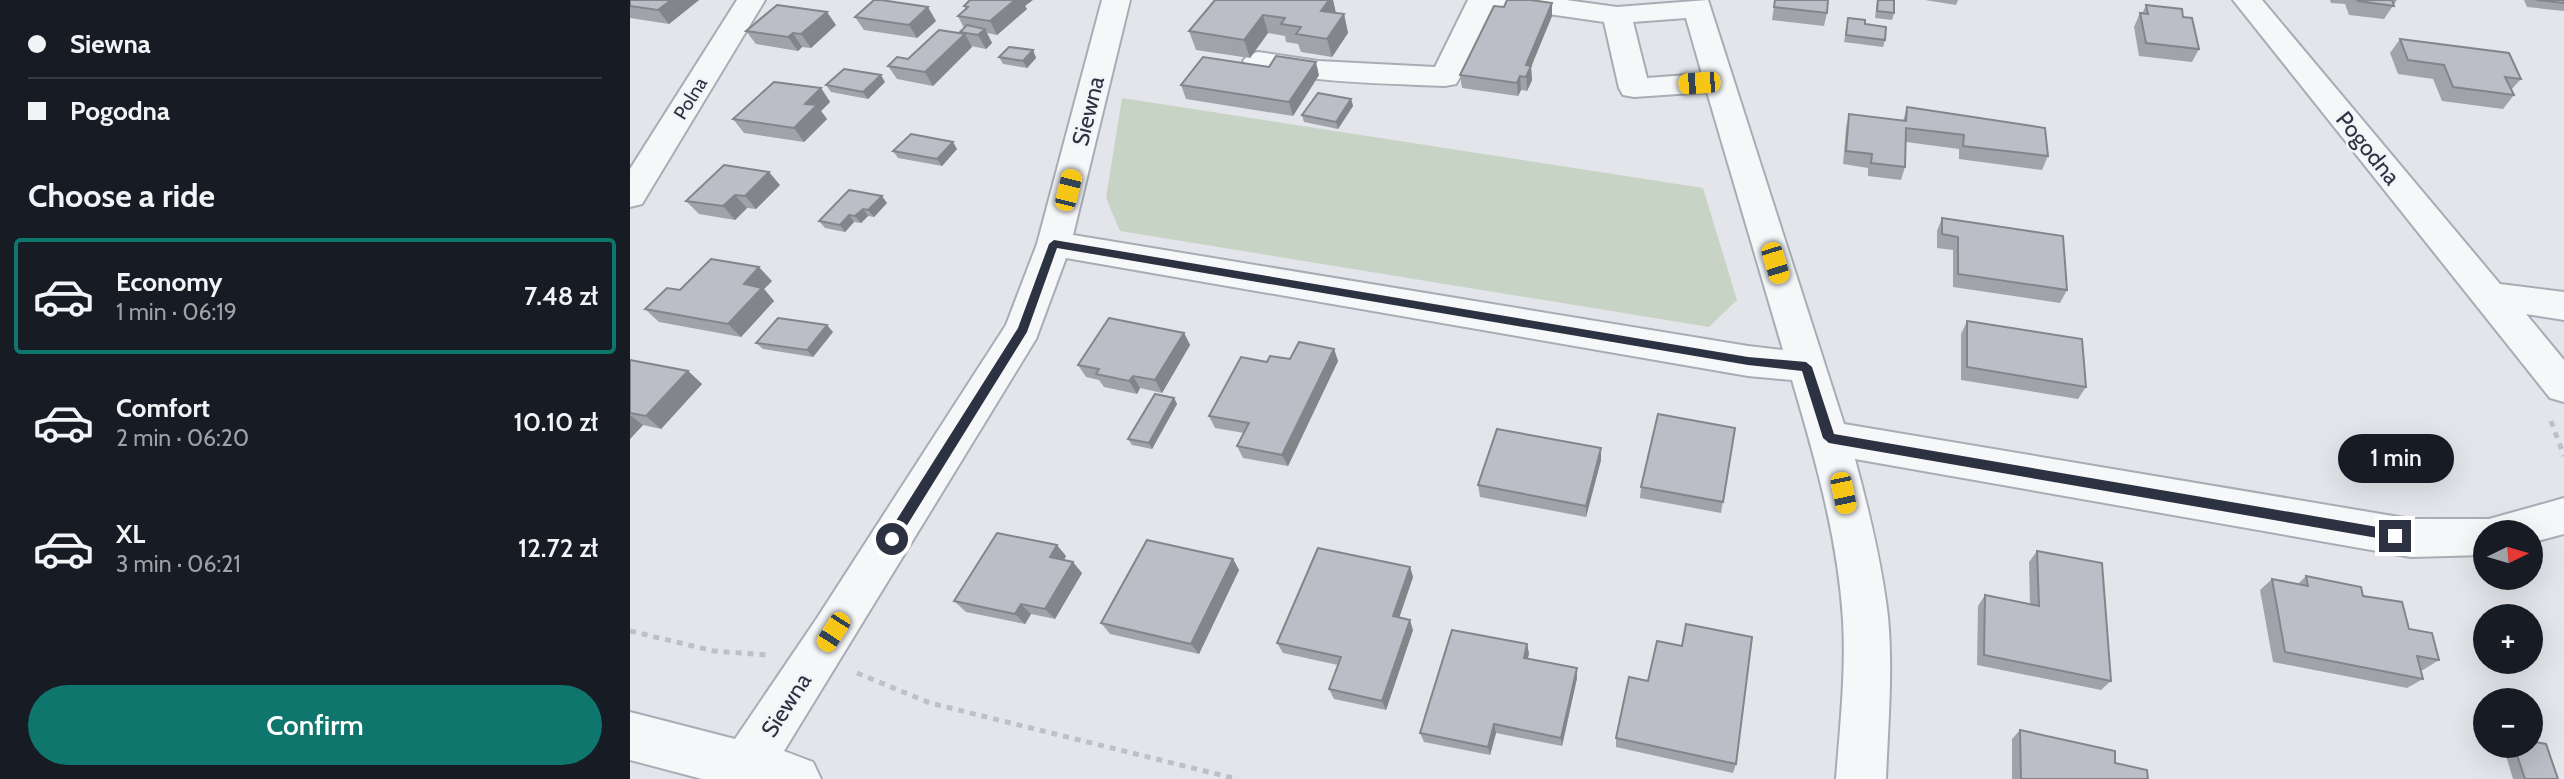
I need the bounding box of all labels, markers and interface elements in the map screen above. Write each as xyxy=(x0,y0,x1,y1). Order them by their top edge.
text: Siewna xyxy=(70,28,151,60)
car xyxy=(1678,71,1721,95)
street label: Polna xyxy=(669,73,712,124)
street label: Siewna xyxy=(1066,73,1110,149)
text: Pogodna xyxy=(70,95,170,127)
street label: Pogodna xyxy=(2330,106,2406,190)
car xyxy=(1053,167,1084,213)
text: Choose a ride xyxy=(28,176,215,215)
car xyxy=(1759,240,1792,286)
icon: car xyxy=(32,265,95,328)
text: Economy xyxy=(116,266,222,298)
text: 7.48 zł xyxy=(524,280,598,312)
text: 1 min · 06:19 xyxy=(116,298,237,326)
icon: car xyxy=(32,391,95,454)
text: Comfort xyxy=(116,392,210,424)
text: 10.10 zł xyxy=(514,406,598,438)
text: 2 min · 06:20 xyxy=(116,424,249,452)
callout: 1 min xyxy=(2337,434,2453,484)
text: 1 min xyxy=(2370,444,2422,472)
car xyxy=(1829,470,1858,516)
icon: car xyxy=(32,517,95,580)
text: XL xyxy=(116,518,145,550)
route end xyxy=(2379,520,2411,552)
north arrow xyxy=(2473,520,2543,590)
map controls xyxy=(2473,520,2543,758)
route start xyxy=(876,523,908,555)
text: 12.72 zł xyxy=(518,532,598,564)
text: 3 min · 06:21 xyxy=(116,550,241,578)
button: + xyxy=(2473,604,2543,674)
car xyxy=(813,609,854,655)
street label: Siewna xyxy=(755,668,817,742)
button: Confirm xyxy=(28,685,602,765)
button: − xyxy=(2473,688,2543,758)

